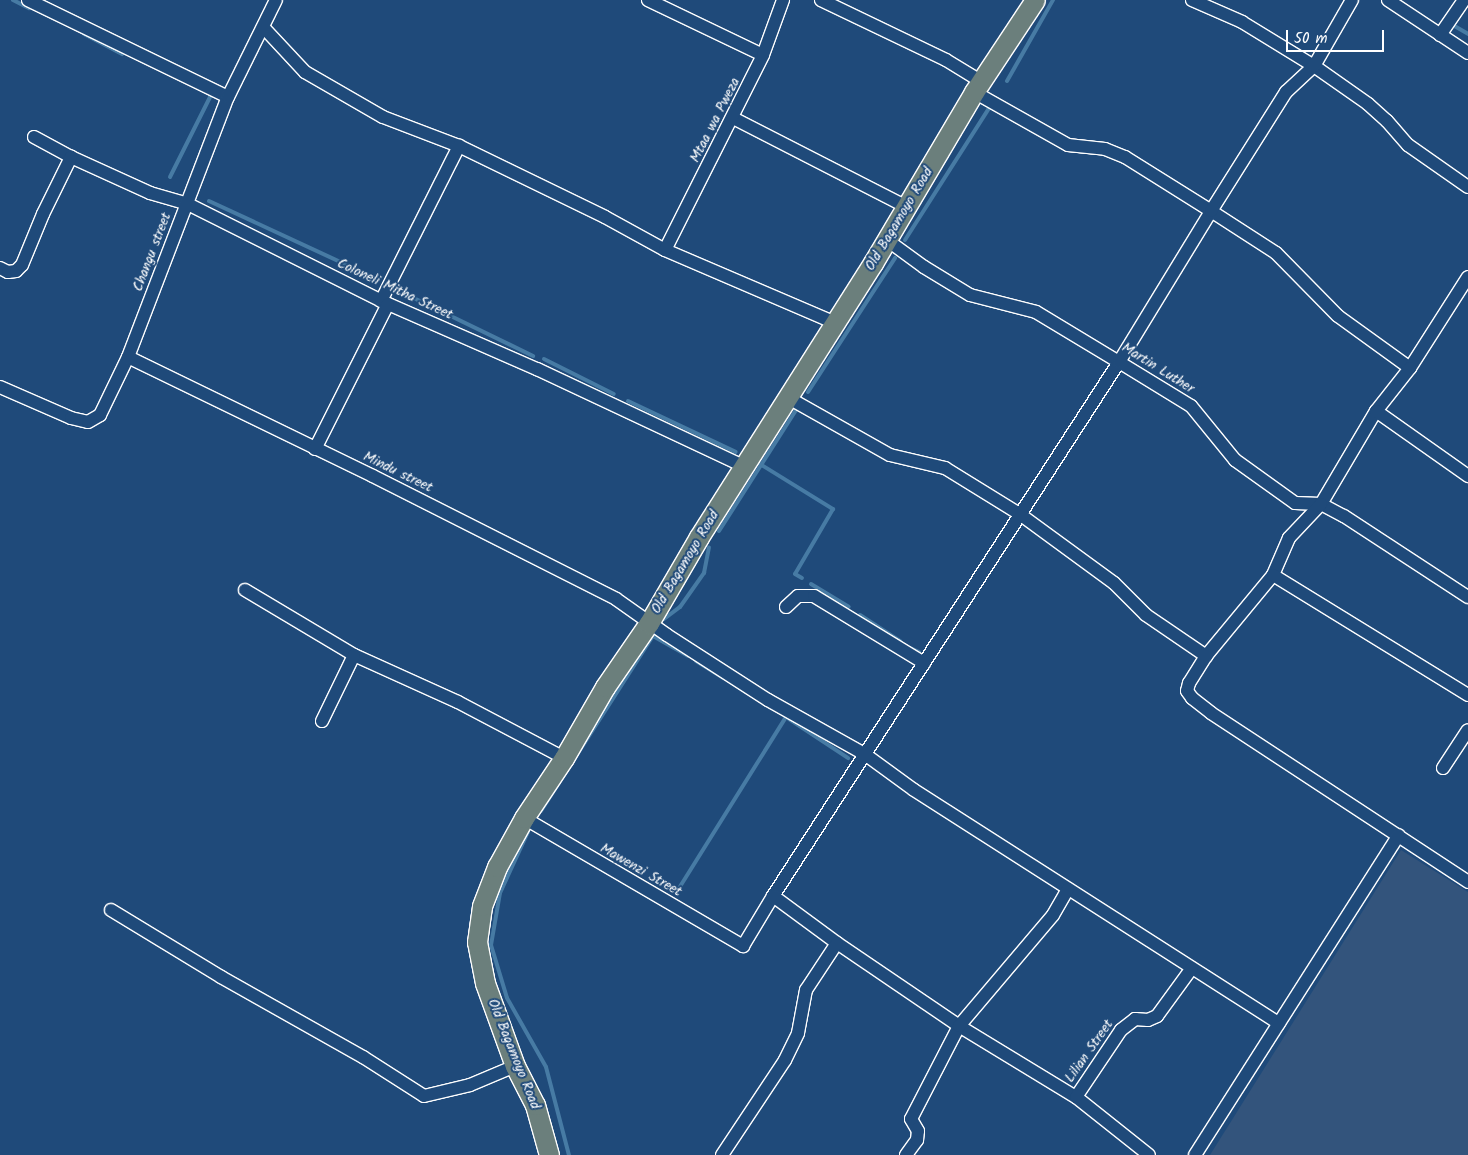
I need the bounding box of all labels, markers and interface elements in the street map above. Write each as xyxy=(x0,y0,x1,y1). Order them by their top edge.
scale bar xyxy=(1288,20,1386,52)
text: 50 m xyxy=(1294,27,1328,51)
street label: Mtaa wa Pweza xyxy=(686,75,744,165)
street label: Old Bagamoyo Road xyxy=(862,164,936,274)
street label: Changu street xyxy=(129,210,175,294)
street label: Coloneli Mitha Street xyxy=(335,255,455,323)
street label: Martin Luther xyxy=(1119,339,1197,397)
street label: Mindu street xyxy=(361,448,435,496)
street label: Old Bagamoyo Road xyxy=(648,507,722,617)
street label: Mawenzi Street xyxy=(597,840,685,900)
street label: Old Bagamoyo Road xyxy=(484,996,544,1112)
street label: Lilian Street xyxy=(1061,1016,1117,1086)

